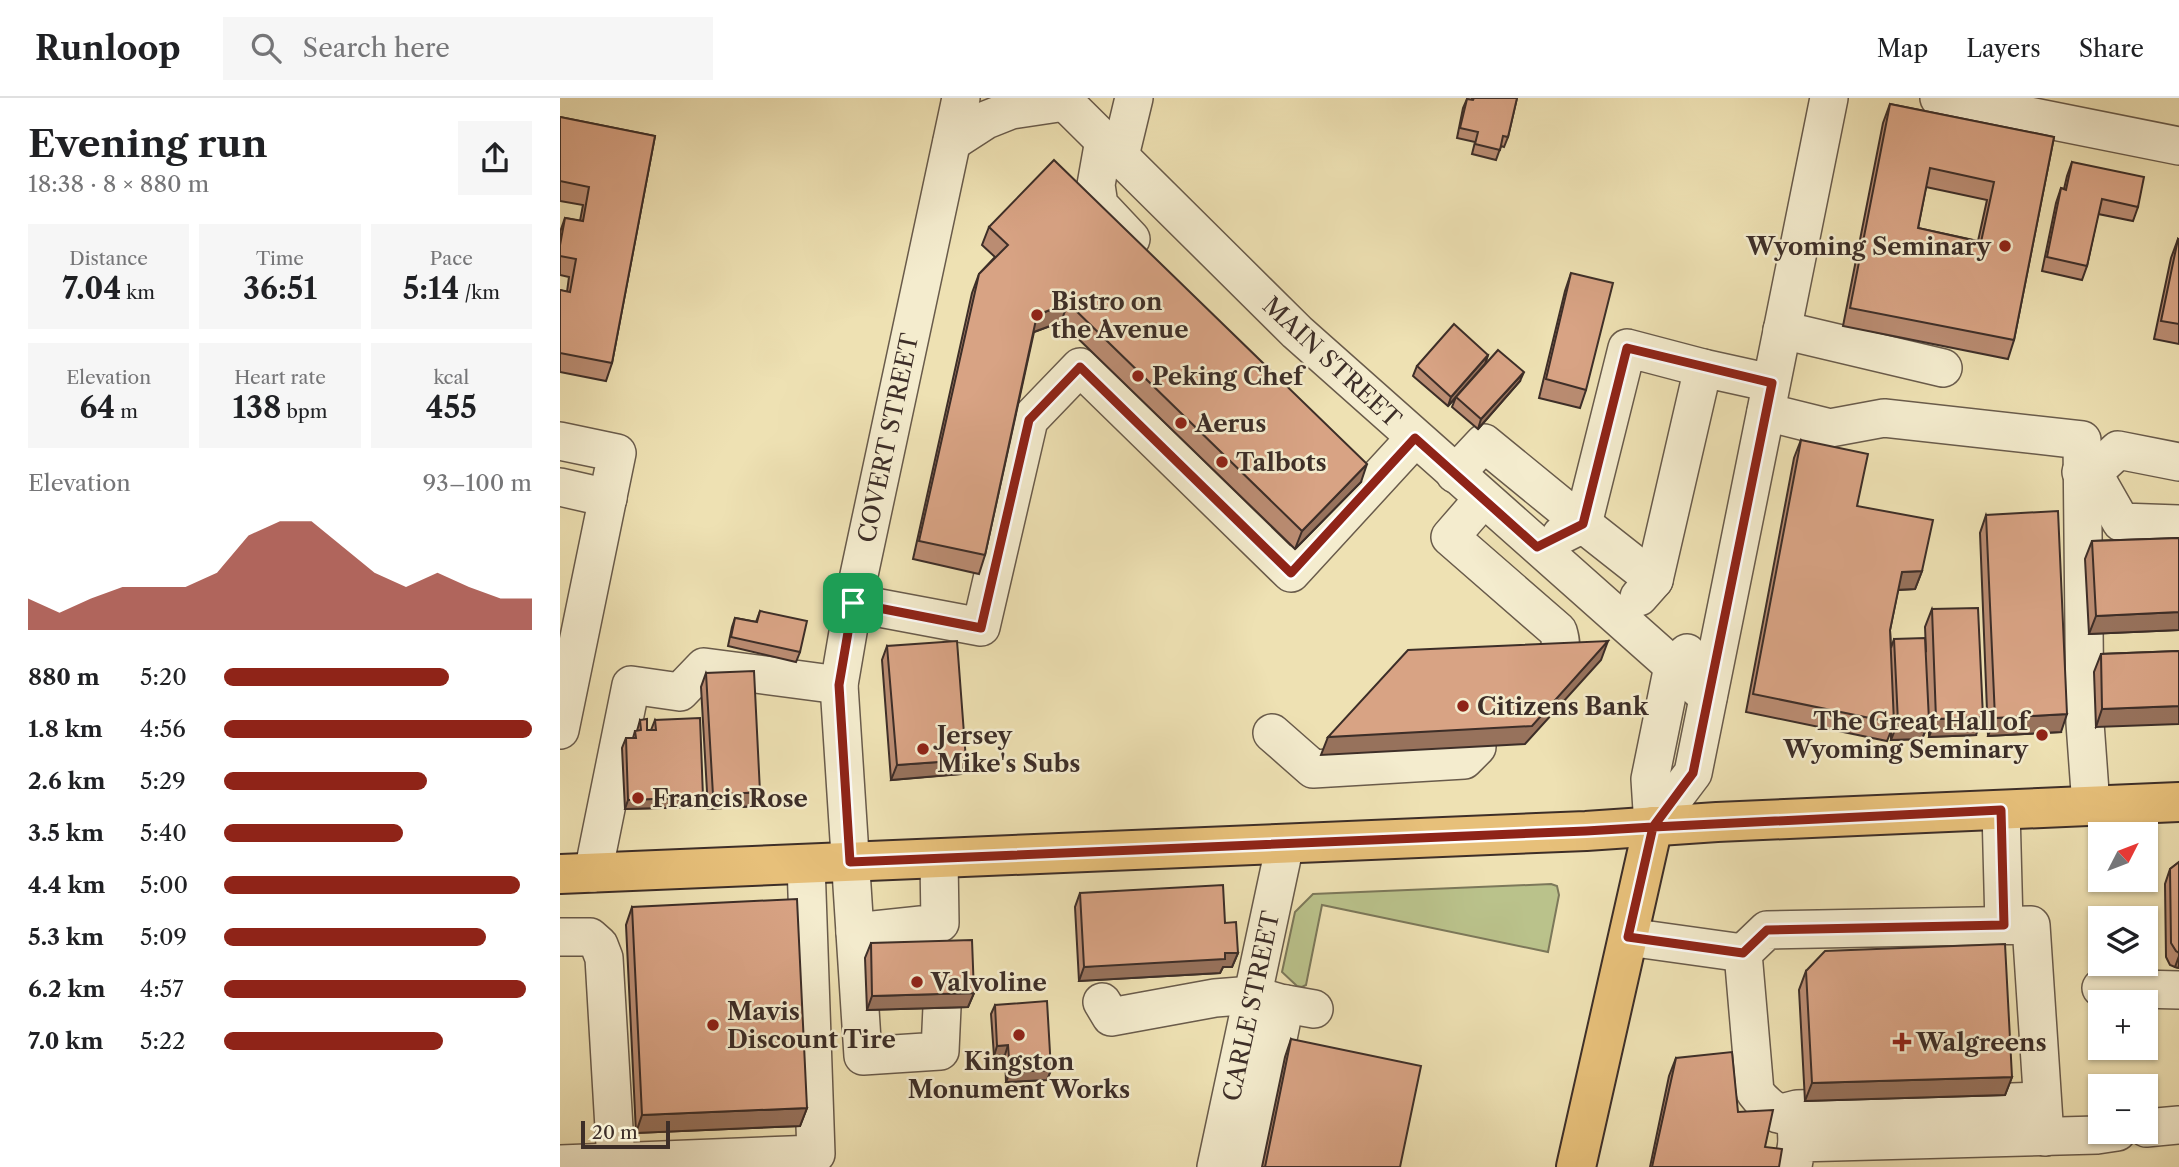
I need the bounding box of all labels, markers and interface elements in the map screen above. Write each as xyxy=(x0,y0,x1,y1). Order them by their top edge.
search box xyxy=(223,17,713,80)
text: Runloop xyxy=(35,28,181,69)
icon: search xyxy=(247,29,285,67)
text: Search here xyxy=(303,32,450,64)
text: Map xyxy=(1877,34,1928,63)
text: Layers xyxy=(1966,34,2041,63)
text: Share xyxy=(2079,34,2144,63)
text: Evening run xyxy=(28,120,268,167)
button: share xyxy=(458,121,532,195)
text: 18:38 · 8 × 880 m xyxy=(28,170,209,198)
place label: Wyoming Seminary xyxy=(1745,232,1992,261)
marker: Wyoming Seminary xyxy=(1997,238,2013,254)
text: Distance xyxy=(69,247,148,270)
text: Time xyxy=(256,247,304,270)
text: Pace xyxy=(430,247,473,270)
text: 7.04 xyxy=(62,270,121,307)
text: 36:51 xyxy=(243,270,317,307)
text: 5:14 xyxy=(403,270,459,307)
text: km xyxy=(121,281,155,304)
text: /km xyxy=(459,281,500,304)
place label: Bistro on the Avenue xyxy=(1051,287,1189,344)
street label: MAIN STREET xyxy=(1257,291,1407,433)
marker: Bistro on the Avenue xyxy=(1029,307,1045,323)
street label: COVERT STREET xyxy=(852,331,924,545)
place label: Peking Chef xyxy=(1152,362,1307,391)
text: Elevation xyxy=(66,366,151,389)
text: Heart rate xyxy=(234,366,326,389)
text: kcal xyxy=(433,366,469,389)
marker: Peking Chef xyxy=(1130,368,1146,384)
text: 64 xyxy=(79,389,115,426)
text: 138 xyxy=(233,389,281,426)
text: 455 xyxy=(426,389,477,426)
text: m xyxy=(115,400,138,423)
text: bpm xyxy=(281,400,327,423)
place label: Aerus xyxy=(1194,409,1266,438)
marker: Aerus xyxy=(1173,415,1189,431)
place label: Talbots xyxy=(1236,448,1327,477)
marker: Talbots xyxy=(1214,454,1230,470)
text: Elevation xyxy=(28,469,131,497)
text: 93–100 m xyxy=(423,469,532,497)
pin xyxy=(823,573,883,633)
icon: arrive xyxy=(834,584,872,622)
text: 880 m xyxy=(28,663,100,691)
text: 5:20 xyxy=(140,663,187,691)
place label: Citizens Bank xyxy=(1477,692,1650,721)
marker: Citizens Bank xyxy=(1455,698,1471,714)
place label: The Great Hall of Wyoming Seminary xyxy=(1782,707,2032,764)
text: 1.8 km xyxy=(28,715,103,743)
text: 4:56 xyxy=(140,715,186,743)
place label: Jersey Mike's Subs xyxy=(933,721,1080,778)
marker: The Great Hall of Wyoming Seminary xyxy=(2034,727,2050,743)
marker: Jersey Mike's Subs xyxy=(915,741,931,757)
text: 2.6 km xyxy=(28,767,106,795)
text: 5:29 xyxy=(140,767,186,795)
place label: Francis Rose xyxy=(652,784,808,813)
marker: Francis Rose xyxy=(630,790,646,806)
text: 3.5 km xyxy=(28,819,104,847)
text: 5:40 xyxy=(140,819,187,847)
north arrow xyxy=(2088,822,2158,892)
map controls xyxy=(2088,822,2158,1144)
text: 4.4 km xyxy=(28,871,105,899)
text: 5:00 xyxy=(140,871,188,899)
button: layers xyxy=(2088,906,2158,976)
street label: CARLE STREET xyxy=(1217,908,1285,1104)
text: 5.3 km xyxy=(28,923,104,951)
text: 5:09 xyxy=(140,923,187,951)
place label: Valvoline xyxy=(930,968,1047,997)
marker: Valvoline xyxy=(909,974,925,990)
text: 6.2 km xyxy=(28,975,106,1003)
text: 4:57 xyxy=(140,975,184,1003)
button: + xyxy=(2088,990,2158,1060)
place label: Mavis Discount Tire xyxy=(727,997,896,1054)
marker: Mavis Discount Tire xyxy=(705,1017,721,1033)
text: 7.0 km xyxy=(28,1027,103,1055)
text: 5:22 xyxy=(140,1027,185,1055)
marker: Kingston Monument Works xyxy=(1011,1027,1027,1043)
place label: Walgreens xyxy=(1915,1028,2047,1057)
marker: Walgreens xyxy=(1894,1034,1910,1050)
place label: Kingston Monument Works xyxy=(908,1047,1130,1104)
button: − xyxy=(2088,1074,2158,1144)
scale bar xyxy=(581,1118,670,1150)
text: 20 m xyxy=(592,1121,638,1144)

